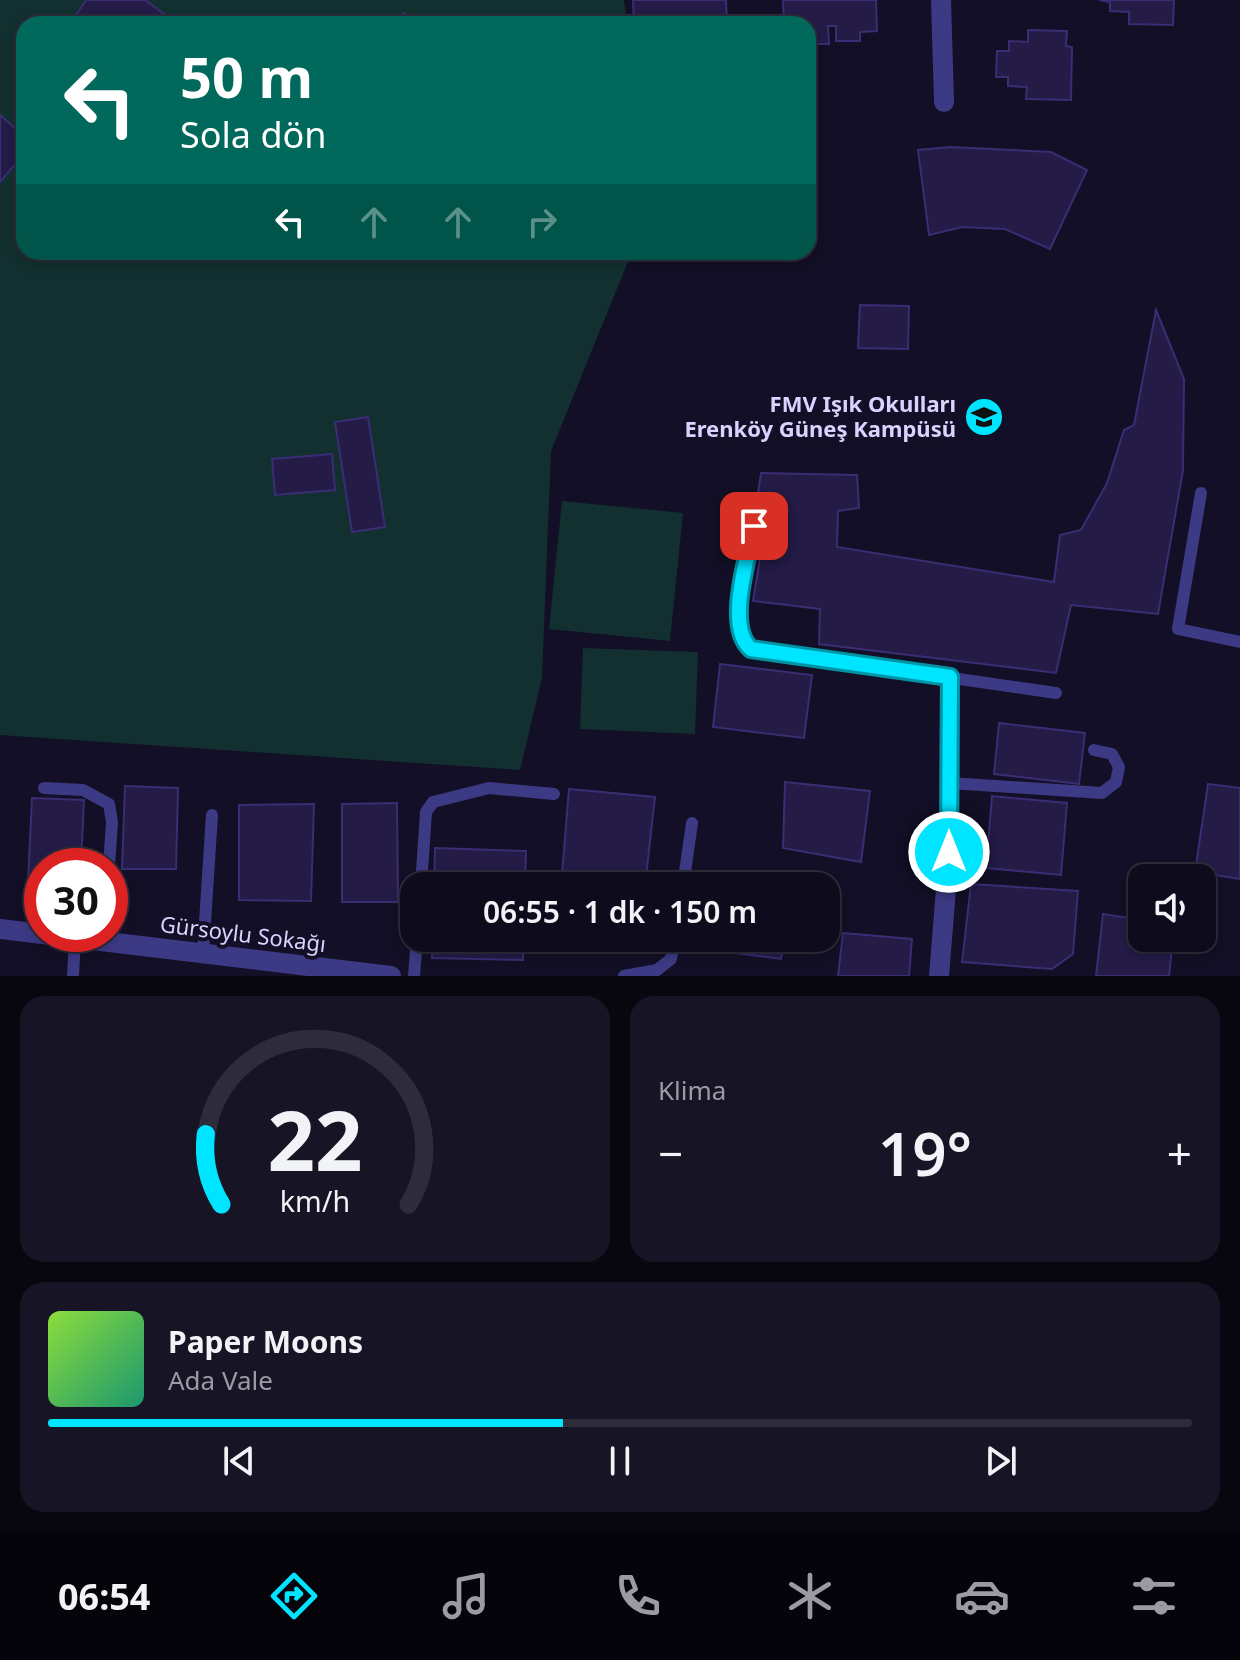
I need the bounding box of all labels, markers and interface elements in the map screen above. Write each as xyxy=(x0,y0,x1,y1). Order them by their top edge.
text: 50 m xyxy=(180,38,313,114)
icon: left xyxy=(48,48,152,152)
text: Sola dön xyxy=(180,110,327,159)
icon: left xyxy=(268,200,312,244)
icon: ahead xyxy=(352,200,396,244)
icon: ahead xyxy=(436,200,480,244)
icon: right xyxy=(520,200,564,244)
place label: FMV Işık Okulları Erenköy Güneş Kampüsü xyxy=(684,388,956,443)
school or university icon: FMV Işık Okulları Erenköy Güneş Kampüsü xyxy=(963,396,1005,438)
pin xyxy=(720,492,788,560)
icon: arrive xyxy=(732,504,776,548)
position arrow xyxy=(907,810,991,894)
speed limit sign: 30 xyxy=(24,848,128,952)
map controls xyxy=(1128,864,1216,952)
button: sound xyxy=(1128,864,1216,952)
text: 06:55 · 1 dk · 150 m xyxy=(483,891,757,932)
street label: Gürsoylu Sokağı xyxy=(158,908,328,958)
text: Klima xyxy=(658,1072,726,1108)
text: 22 xyxy=(267,1082,363,1195)
text: 19° xyxy=(878,1112,972,1194)
text: − xyxy=(658,1123,683,1183)
text: + xyxy=(1167,1123,1192,1183)
text: km/h xyxy=(280,1181,350,1220)
text: Paper Moons xyxy=(168,1321,363,1362)
text: Ada Vale xyxy=(168,1362,273,1398)
icon: previous xyxy=(217,1439,261,1483)
icon: pause xyxy=(598,1439,642,1483)
icon: next xyxy=(979,1439,1023,1483)
icon: directions xyxy=(266,1568,322,1624)
icon: music xyxy=(438,1568,494,1624)
icon: phone xyxy=(610,1568,666,1624)
icon: climate xyxy=(782,1568,838,1624)
icon: car xyxy=(954,1568,1010,1624)
icon: filters xyxy=(1126,1568,1182,1624)
text: 06:54 xyxy=(58,1572,150,1621)

